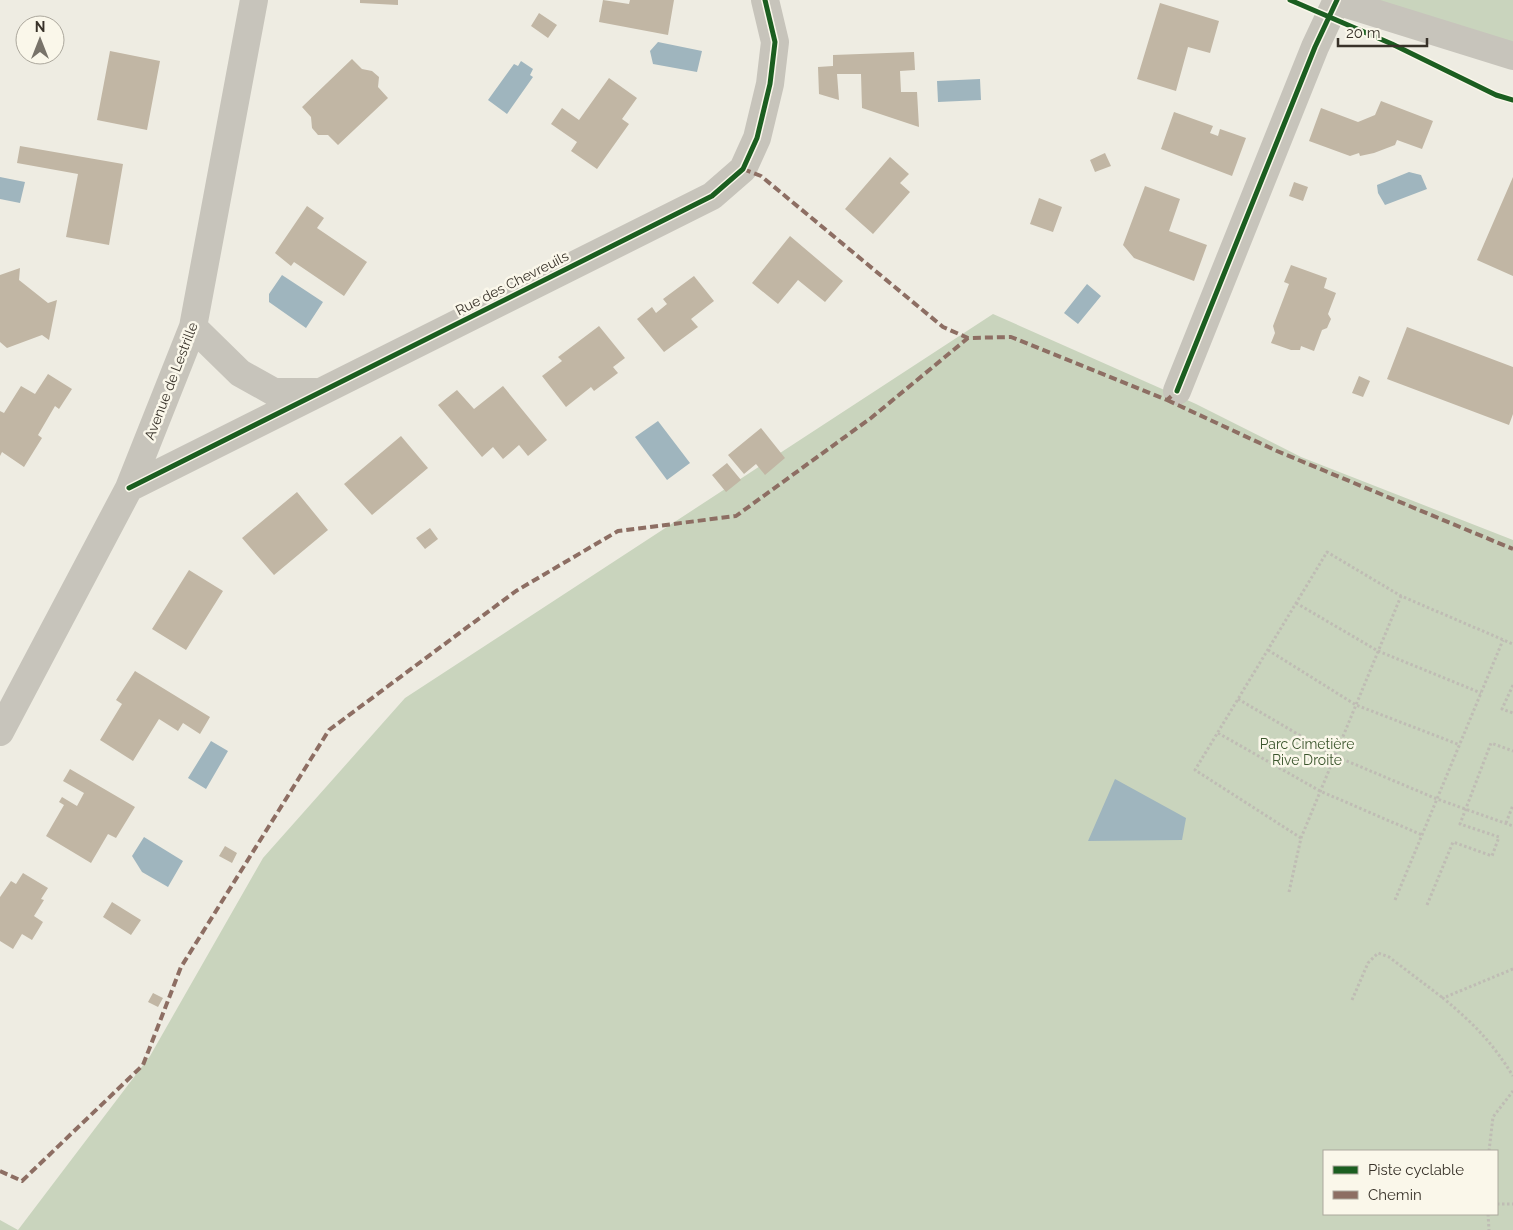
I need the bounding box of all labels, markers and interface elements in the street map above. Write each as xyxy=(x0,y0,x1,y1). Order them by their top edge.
north arrow xyxy=(15,15,65,65)
scale bar xyxy=(1338,15,1427,47)
text: N xyxy=(35,19,45,35)
text: 20 m xyxy=(1346,24,1381,42)
street label: Rue des Chevreuils xyxy=(453,248,571,318)
street label: Avenue de Lestrille xyxy=(141,320,201,442)
park label: Parc Cimetière Rive Droite xyxy=(1260,736,1354,768)
legend xyxy=(1323,1150,1498,1215)
text: Piste cyclable xyxy=(1368,1161,1464,1179)
text: Chemin xyxy=(1368,1186,1422,1204)

